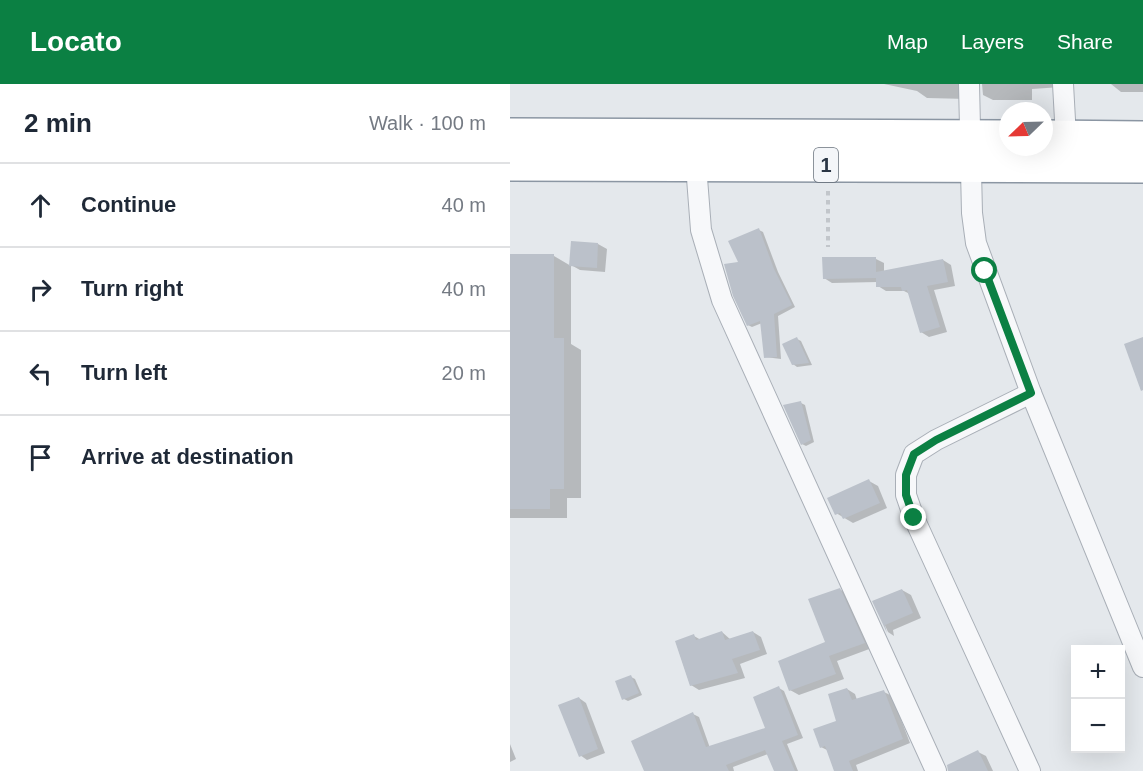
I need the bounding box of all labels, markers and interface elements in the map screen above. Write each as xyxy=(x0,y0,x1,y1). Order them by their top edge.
text: Locato xyxy=(30,26,122,57)
text: Map xyxy=(887,30,928,53)
text: Layers xyxy=(961,30,1024,53)
text: Share xyxy=(1057,30,1113,53)
north arrow xyxy=(999,102,1053,156)
text: 2 min xyxy=(24,108,92,138)
text: Walk · 100 m xyxy=(369,112,486,134)
road number: 1 xyxy=(814,148,838,182)
icon: ahead xyxy=(24,189,57,222)
text: Continue xyxy=(81,192,176,217)
text: 40 m xyxy=(442,194,486,216)
route start xyxy=(971,257,997,283)
icon: right xyxy=(24,273,57,306)
text: Turn right xyxy=(81,276,183,301)
text: 40 m xyxy=(442,278,486,300)
icon: left xyxy=(24,357,57,390)
text: Turn left xyxy=(81,360,167,385)
text: 20 m xyxy=(442,362,486,384)
icon: arrive xyxy=(24,441,57,474)
text: Arrive at destination xyxy=(81,444,294,469)
route end xyxy=(900,504,926,530)
map controls xyxy=(1071,645,1125,753)
button: + xyxy=(1071,645,1125,699)
button: − xyxy=(1071,699,1125,753)

